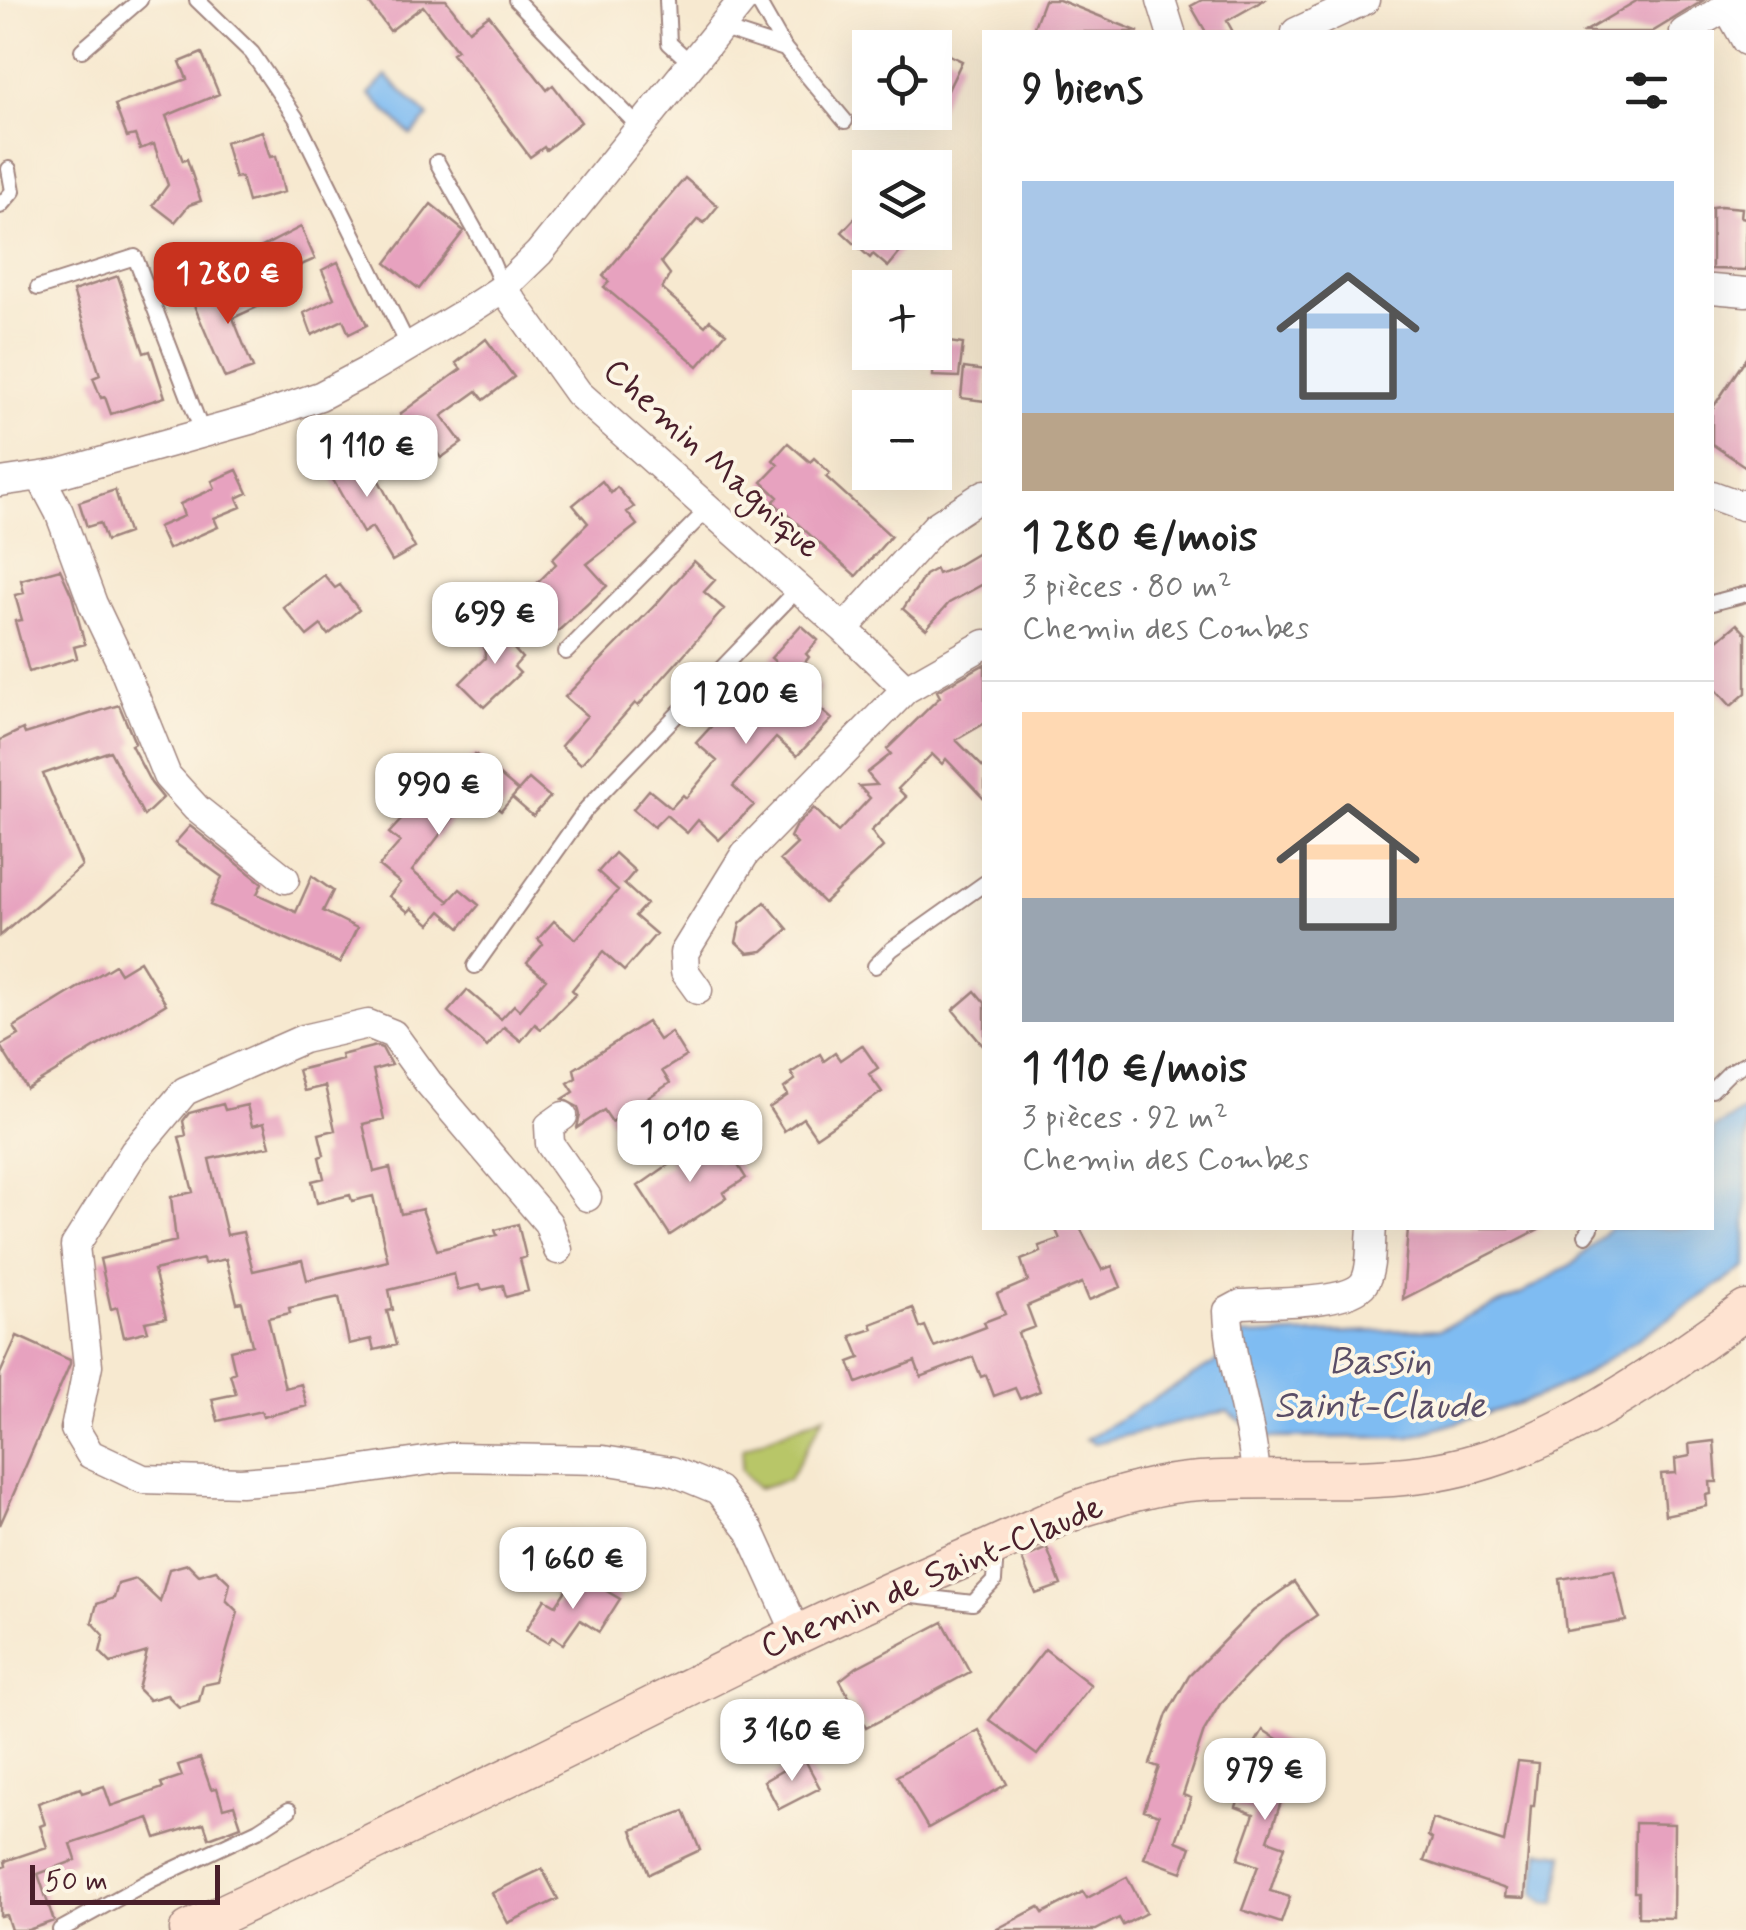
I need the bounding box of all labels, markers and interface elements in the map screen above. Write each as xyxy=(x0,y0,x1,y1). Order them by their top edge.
map controls xyxy=(852,30,952,490)
button: locate xyxy=(852,30,952,130)
text: 9 biens xyxy=(1022,63,1143,118)
icon: filters xyxy=(1619,63,1674,118)
button: layers xyxy=(852,150,952,250)
pin: 1 280 € xyxy=(136,242,320,327)
icon: home xyxy=(1258,246,1438,426)
text: 1 280 € xyxy=(176,253,280,295)
button: + xyxy=(852,270,952,370)
street label: Chemin Magnique xyxy=(591,349,831,572)
button: − xyxy=(852,390,952,490)
pin: 1 110 € xyxy=(275,415,459,500)
text: 1 110 € xyxy=(319,426,415,468)
text: 1 280 €/mois xyxy=(1022,511,1258,566)
text: 3 pièces · 80 m² xyxy=(1022,566,1232,608)
pin: 699 € xyxy=(425,582,565,667)
text: 699 € xyxy=(454,593,536,635)
text: Chemin des Combes xyxy=(1022,608,1309,650)
pin: 1 200 € xyxy=(654,662,838,747)
text: 1 200 € xyxy=(693,673,799,715)
pin: 990 € xyxy=(369,753,509,838)
text: 990 € xyxy=(397,764,481,806)
icon: home xyxy=(1258,777,1438,957)
text: 1 110 €/mois xyxy=(1022,1042,1247,1097)
text: 3 pièces · 92 m² xyxy=(1022,1097,1228,1139)
pin: 1 010 € xyxy=(598,1100,782,1185)
text: 1 010 € xyxy=(639,1111,741,1153)
text: Chemin des Combes xyxy=(1022,1139,1309,1181)
water label: Bassin Saint-Claude xyxy=(1274,1338,1487,1431)
street label: Chemin de Saint-Claude xyxy=(754,1484,1110,1670)
pin: 1 660 € xyxy=(481,1527,665,1612)
text: 1 660 € xyxy=(521,1538,625,1580)
pin: 3 160 € xyxy=(700,1699,884,1784)
text: 3 160 € xyxy=(742,1710,842,1752)
pin: 979 € xyxy=(1195,1738,1335,1823)
text: 979 € xyxy=(1226,1749,1304,1791)
scale bar xyxy=(30,1860,220,1904)
text: 50 m xyxy=(45,1864,108,1901)

